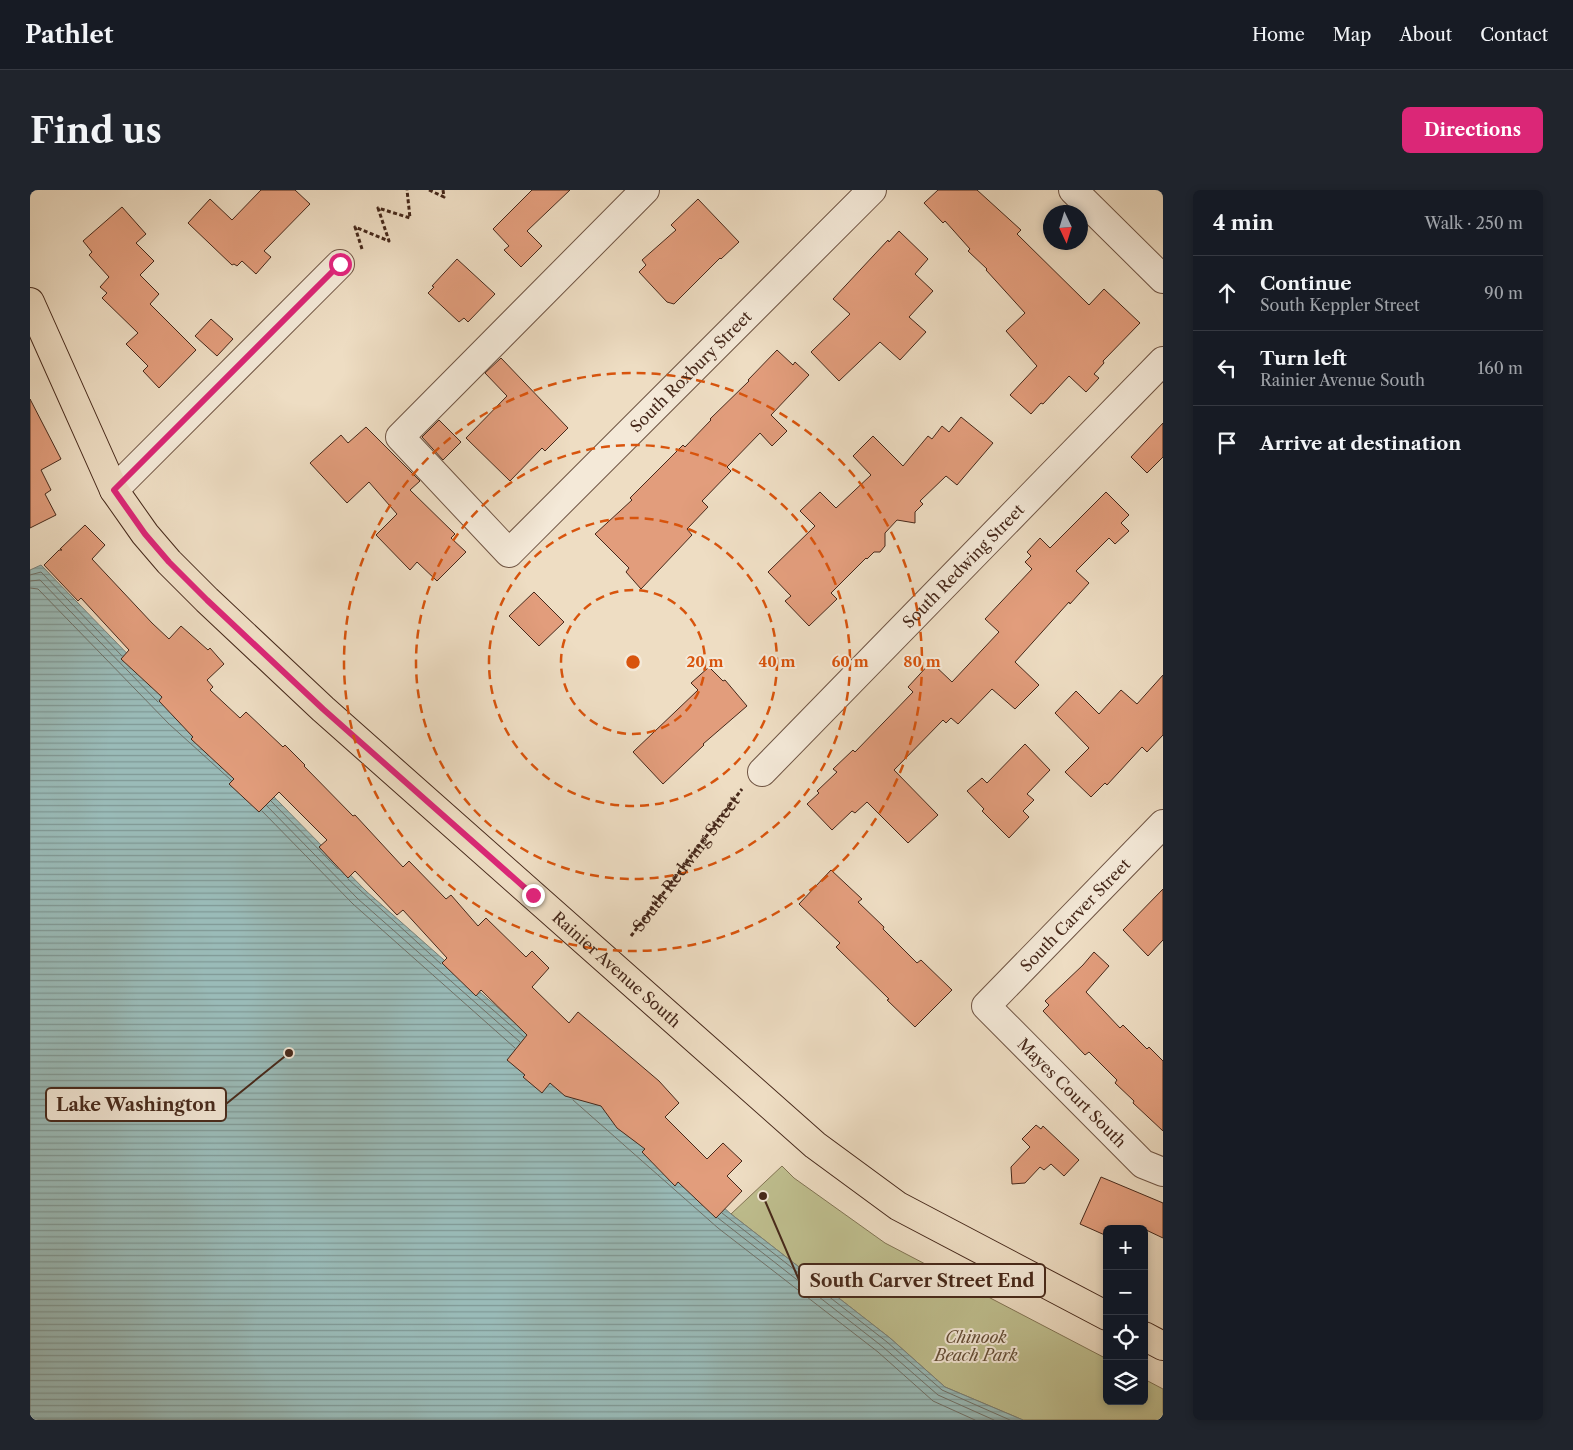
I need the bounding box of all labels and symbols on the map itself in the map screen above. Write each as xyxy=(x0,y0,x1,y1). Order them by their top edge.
north arrow xyxy=(1043,205,1088,250)
route start xyxy=(329,253,352,276)
street label: South Roxbury Street xyxy=(626,306,756,436)
street label: South Redwing Street xyxy=(898,499,1028,632)
text: 20 m xyxy=(686,652,724,671)
text: 40 m xyxy=(758,652,796,671)
text: 60 m xyxy=(831,652,869,671)
text: 80 m xyxy=(903,652,941,671)
centre of rings xyxy=(624,653,642,671)
street label: South Redwing Street xyxy=(628,791,744,935)
street label: South Carver Street xyxy=(1016,854,1134,976)
route end xyxy=(522,884,545,907)
street label: Rainier Avenue South xyxy=(548,907,685,1032)
street label: Mayes Court South xyxy=(1013,1034,1131,1152)
callout: Lake Washington xyxy=(46,1088,226,1121)
text: Lake Washington xyxy=(56,1094,217,1116)
callout: South Carver Street End xyxy=(799,1264,1045,1297)
text: South Carver Street End xyxy=(809,1270,1035,1292)
park label: Chinook Beach Park xyxy=(932,1327,1018,1365)

